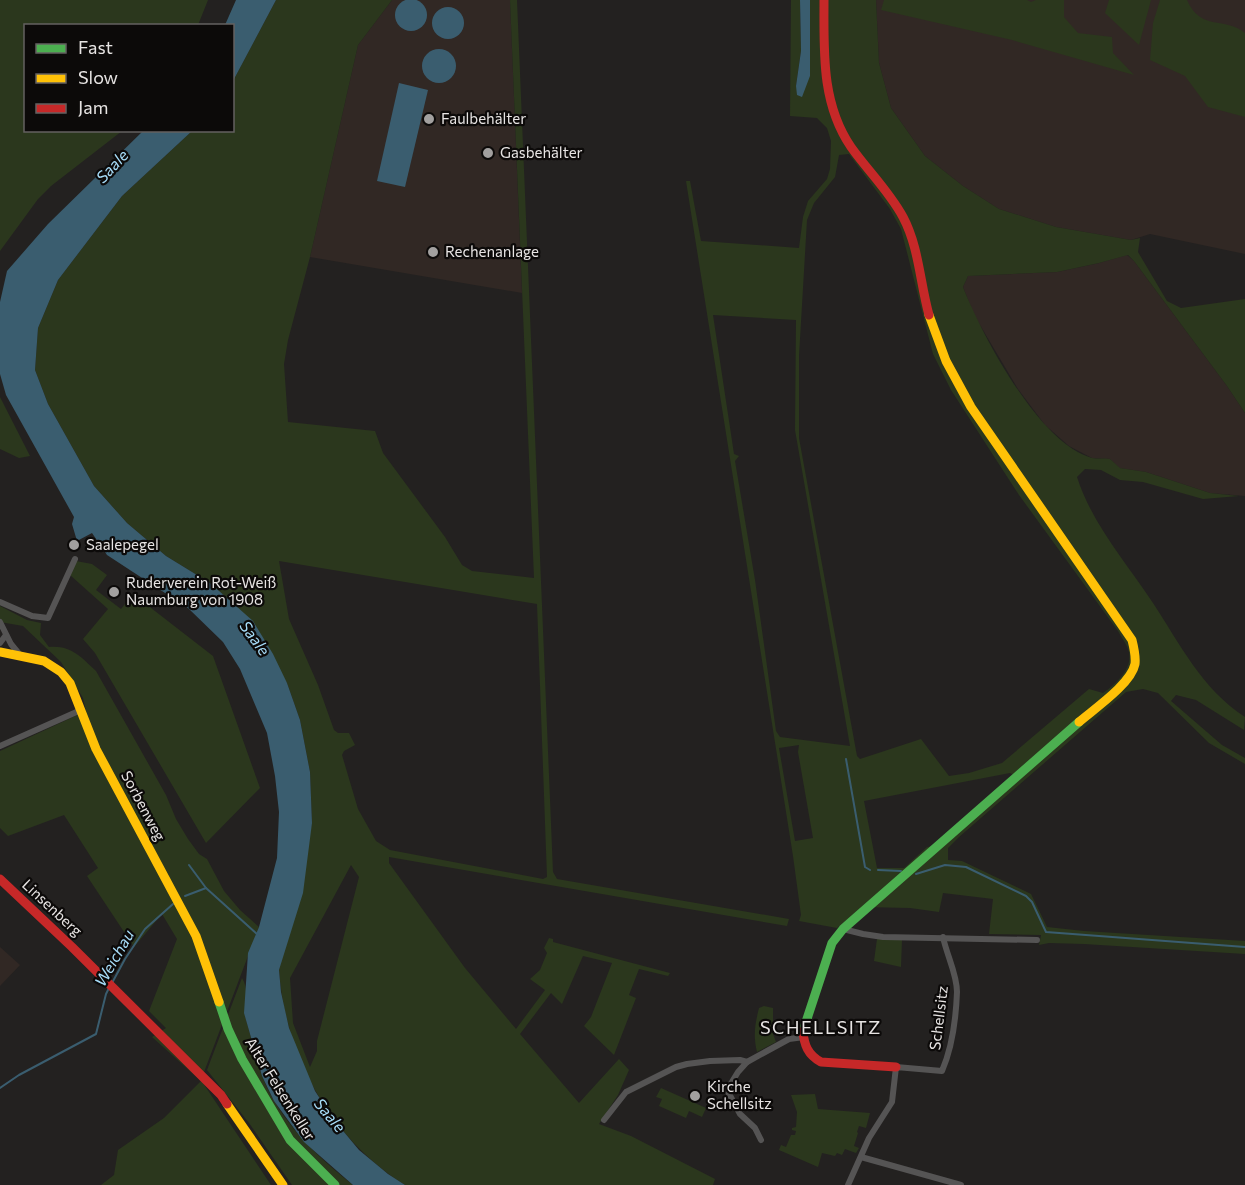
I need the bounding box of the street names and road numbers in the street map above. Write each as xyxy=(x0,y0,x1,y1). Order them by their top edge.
street label: Sorbenweg xyxy=(118,767,170,844)
street label: Linsenberg xyxy=(19,875,86,940)
street label: Schellsitz xyxy=(925,985,951,1051)
street label: Alter Felsenkeller xyxy=(242,1034,320,1143)

